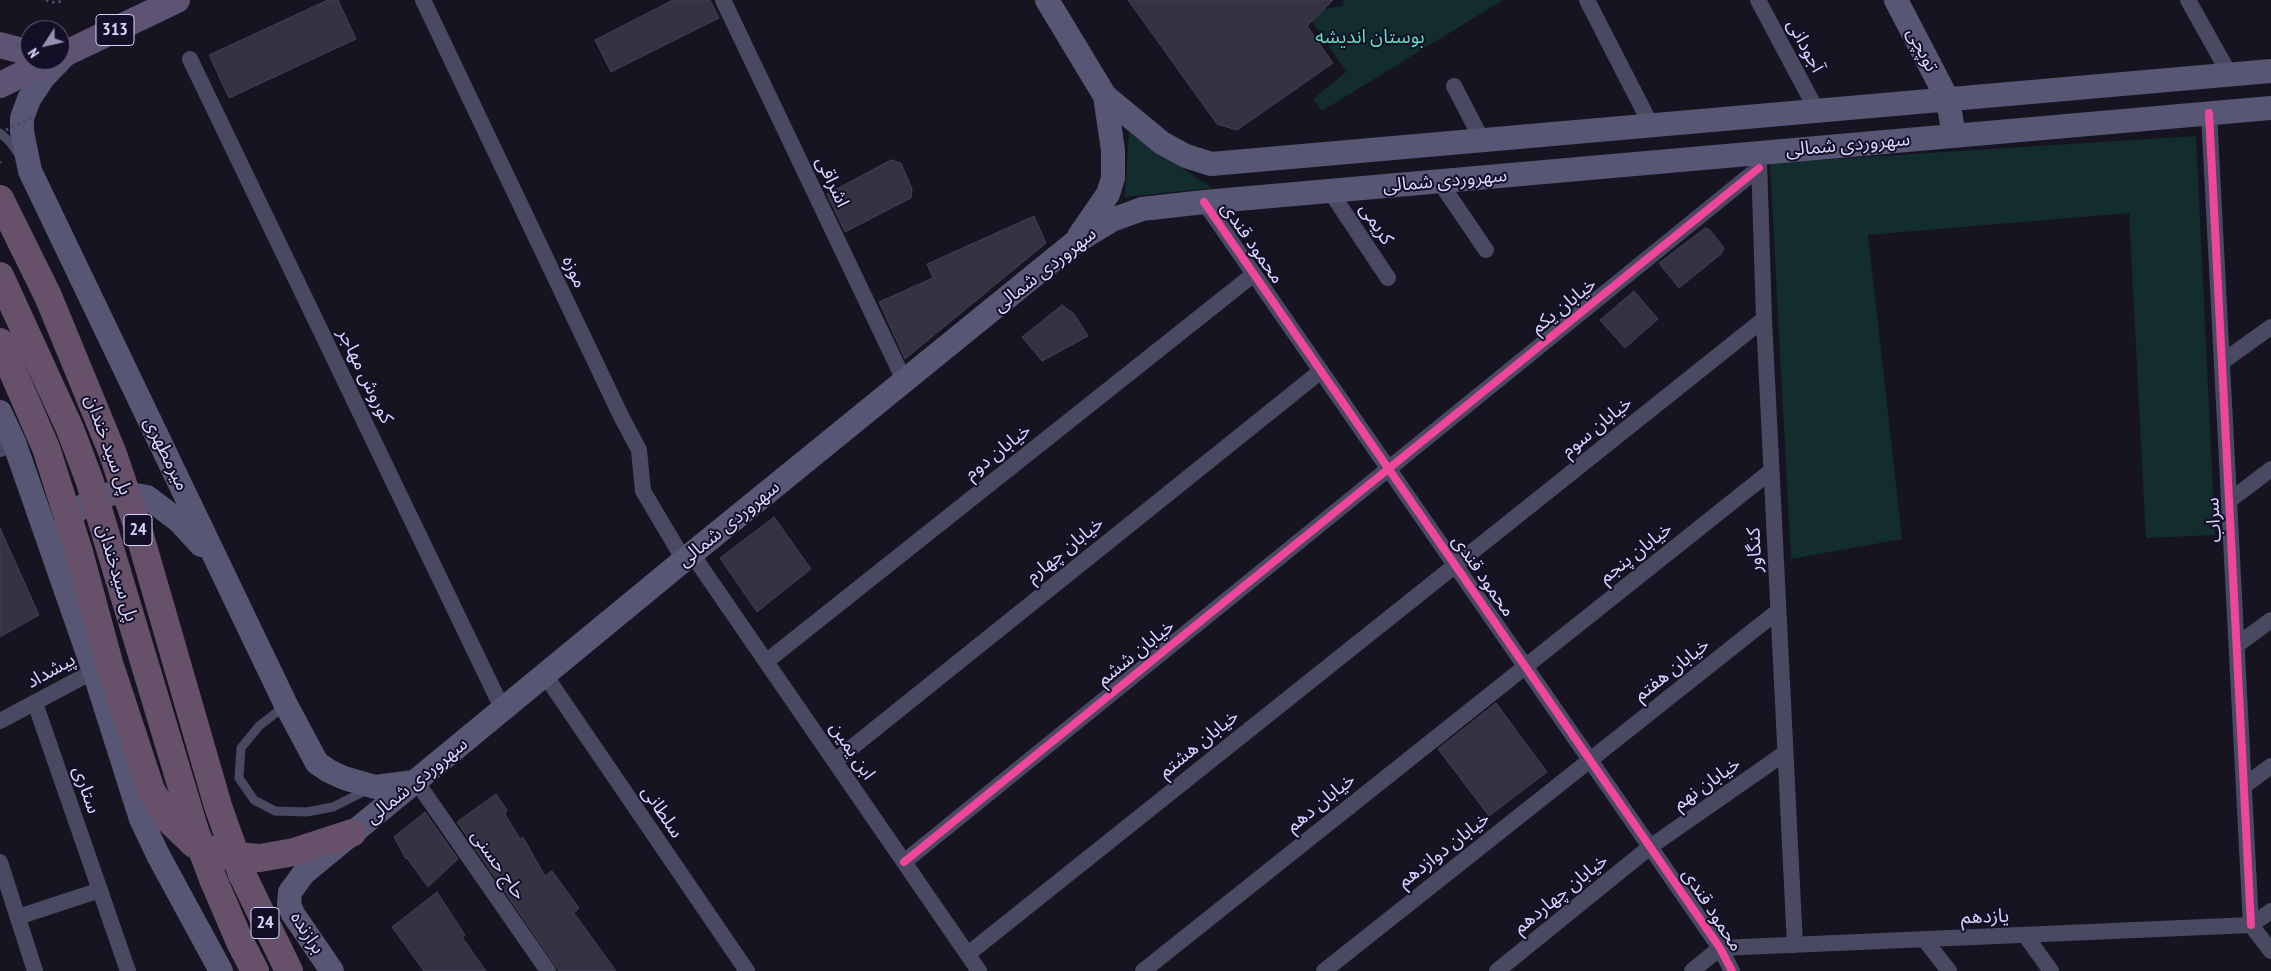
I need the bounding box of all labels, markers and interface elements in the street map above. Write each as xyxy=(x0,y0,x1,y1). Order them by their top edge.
road number: 313 xyxy=(96,14,134,46)
street label: آجودانی xyxy=(1781,15,1829,77)
north arrow xyxy=(20,20,70,70)
street label: توپچی xyxy=(1901,24,1943,76)
park label: بوستان اندیشه xyxy=(1315,27,1425,49)
text: N xyxy=(24,45,43,61)
street label: سهروردی شمالی xyxy=(1785,128,1911,162)
street label: اشراقی xyxy=(810,153,854,211)
street label: سهروردی شمالی xyxy=(1382,164,1508,198)
street label: محمود قندی xyxy=(1216,198,1288,288)
street label: کریمی xyxy=(1354,199,1398,249)
street label: سهروردی شمالی xyxy=(989,223,1101,317)
street label: موزه xyxy=(557,252,591,292)
street label: خیابان یکم xyxy=(1527,273,1601,339)
street label: کوروش مهاجر xyxy=(332,325,398,427)
street label: پل سید خندان xyxy=(79,392,137,498)
street label: خیابان سوم xyxy=(1557,392,1637,462)
street label: میرمطهری xyxy=(138,414,194,494)
street label: خیابان دوم xyxy=(960,419,1036,485)
street label: سهروردی شمالی xyxy=(673,476,785,572)
street label: سراب xyxy=(2201,497,2227,543)
street label: خیابان چهارم xyxy=(1022,512,1108,588)
road number: 24 xyxy=(124,514,152,546)
street label: خیابان پنجم xyxy=(1595,517,1677,589)
street label: پل سیدخندان xyxy=(91,521,143,625)
street label: کنگاور xyxy=(1742,527,1768,573)
street label: محمود قندی xyxy=(1447,531,1519,621)
street label: خیابان ششم xyxy=(1093,615,1179,691)
street label: خیابان هفتم xyxy=(1630,633,1714,707)
street label: پیشداد xyxy=(22,648,80,694)
street label: خیابان هشتم xyxy=(1154,705,1244,783)
street label: ابن یمین xyxy=(824,718,880,784)
street label: سهروردی شمالی xyxy=(361,733,473,829)
street label: خیابان نهم xyxy=(1669,753,1745,815)
street label: ستاری xyxy=(67,763,105,817)
street label: خیابان دهم xyxy=(1282,768,1360,838)
street label: سلطانی xyxy=(636,781,688,843)
street label: خیابان دوازدهم xyxy=(1393,807,1495,893)
street label: حاج حسنی xyxy=(466,825,530,905)
street label: خیابان چهاردهم xyxy=(1509,849,1613,939)
street label: محمود قندی xyxy=(1677,864,1747,956)
street label: یازدهم xyxy=(1960,905,2010,929)
road number: 24 xyxy=(251,908,279,938)
street label: برازنده xyxy=(285,908,329,958)

